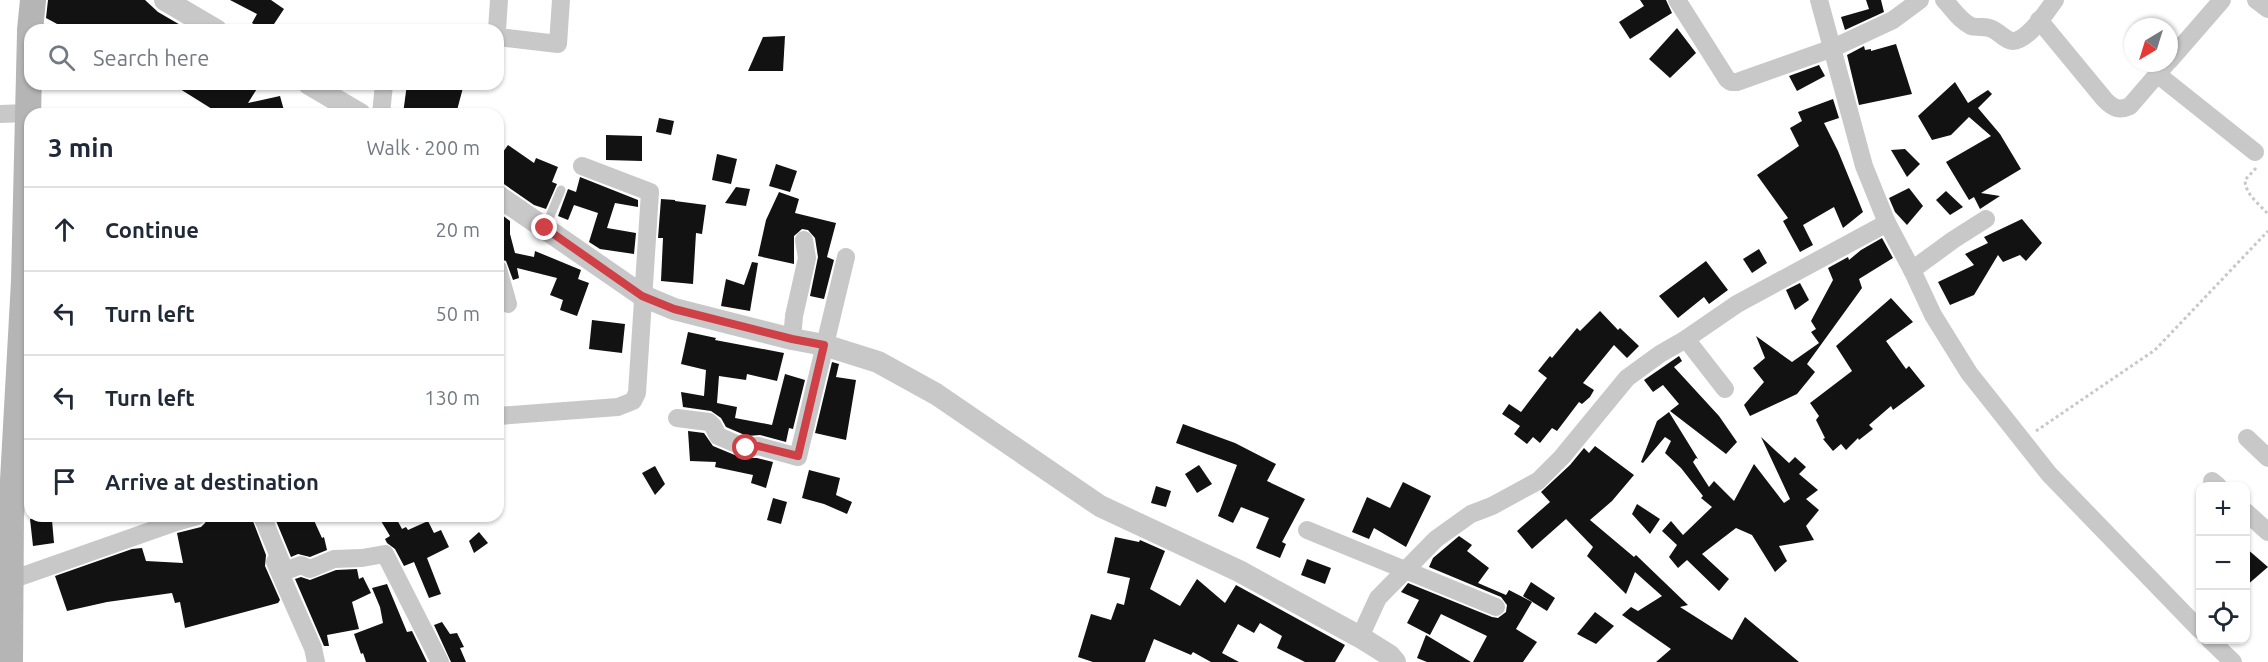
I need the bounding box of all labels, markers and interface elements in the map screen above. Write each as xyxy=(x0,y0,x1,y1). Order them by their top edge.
north arrow xyxy=(2124,18,2178,72)
search box xyxy=(24,24,504,90)
icon: search xyxy=(45,41,78,74)
text: Search here xyxy=(93,45,209,70)
text: 3 min xyxy=(48,133,114,162)
text: Walk · 200 m xyxy=(367,136,480,159)
icon: ahead xyxy=(48,213,81,246)
route end xyxy=(531,214,557,240)
text: Continue xyxy=(105,217,199,242)
text: 20 m xyxy=(436,218,480,241)
icon: left xyxy=(48,297,81,330)
text: Turn left xyxy=(105,301,195,326)
text: 50 m xyxy=(436,302,480,325)
icon: left xyxy=(48,381,81,414)
text: Turn left xyxy=(105,385,195,410)
text: 130 m xyxy=(424,386,480,409)
route start xyxy=(732,434,758,460)
icon: arrive xyxy=(48,465,81,498)
text: Arrive at destination xyxy=(105,469,319,494)
map controls xyxy=(2196,482,2250,644)
button: + xyxy=(2196,482,2250,536)
button: − xyxy=(2196,536,2250,590)
button: locate xyxy=(2196,590,2250,644)

